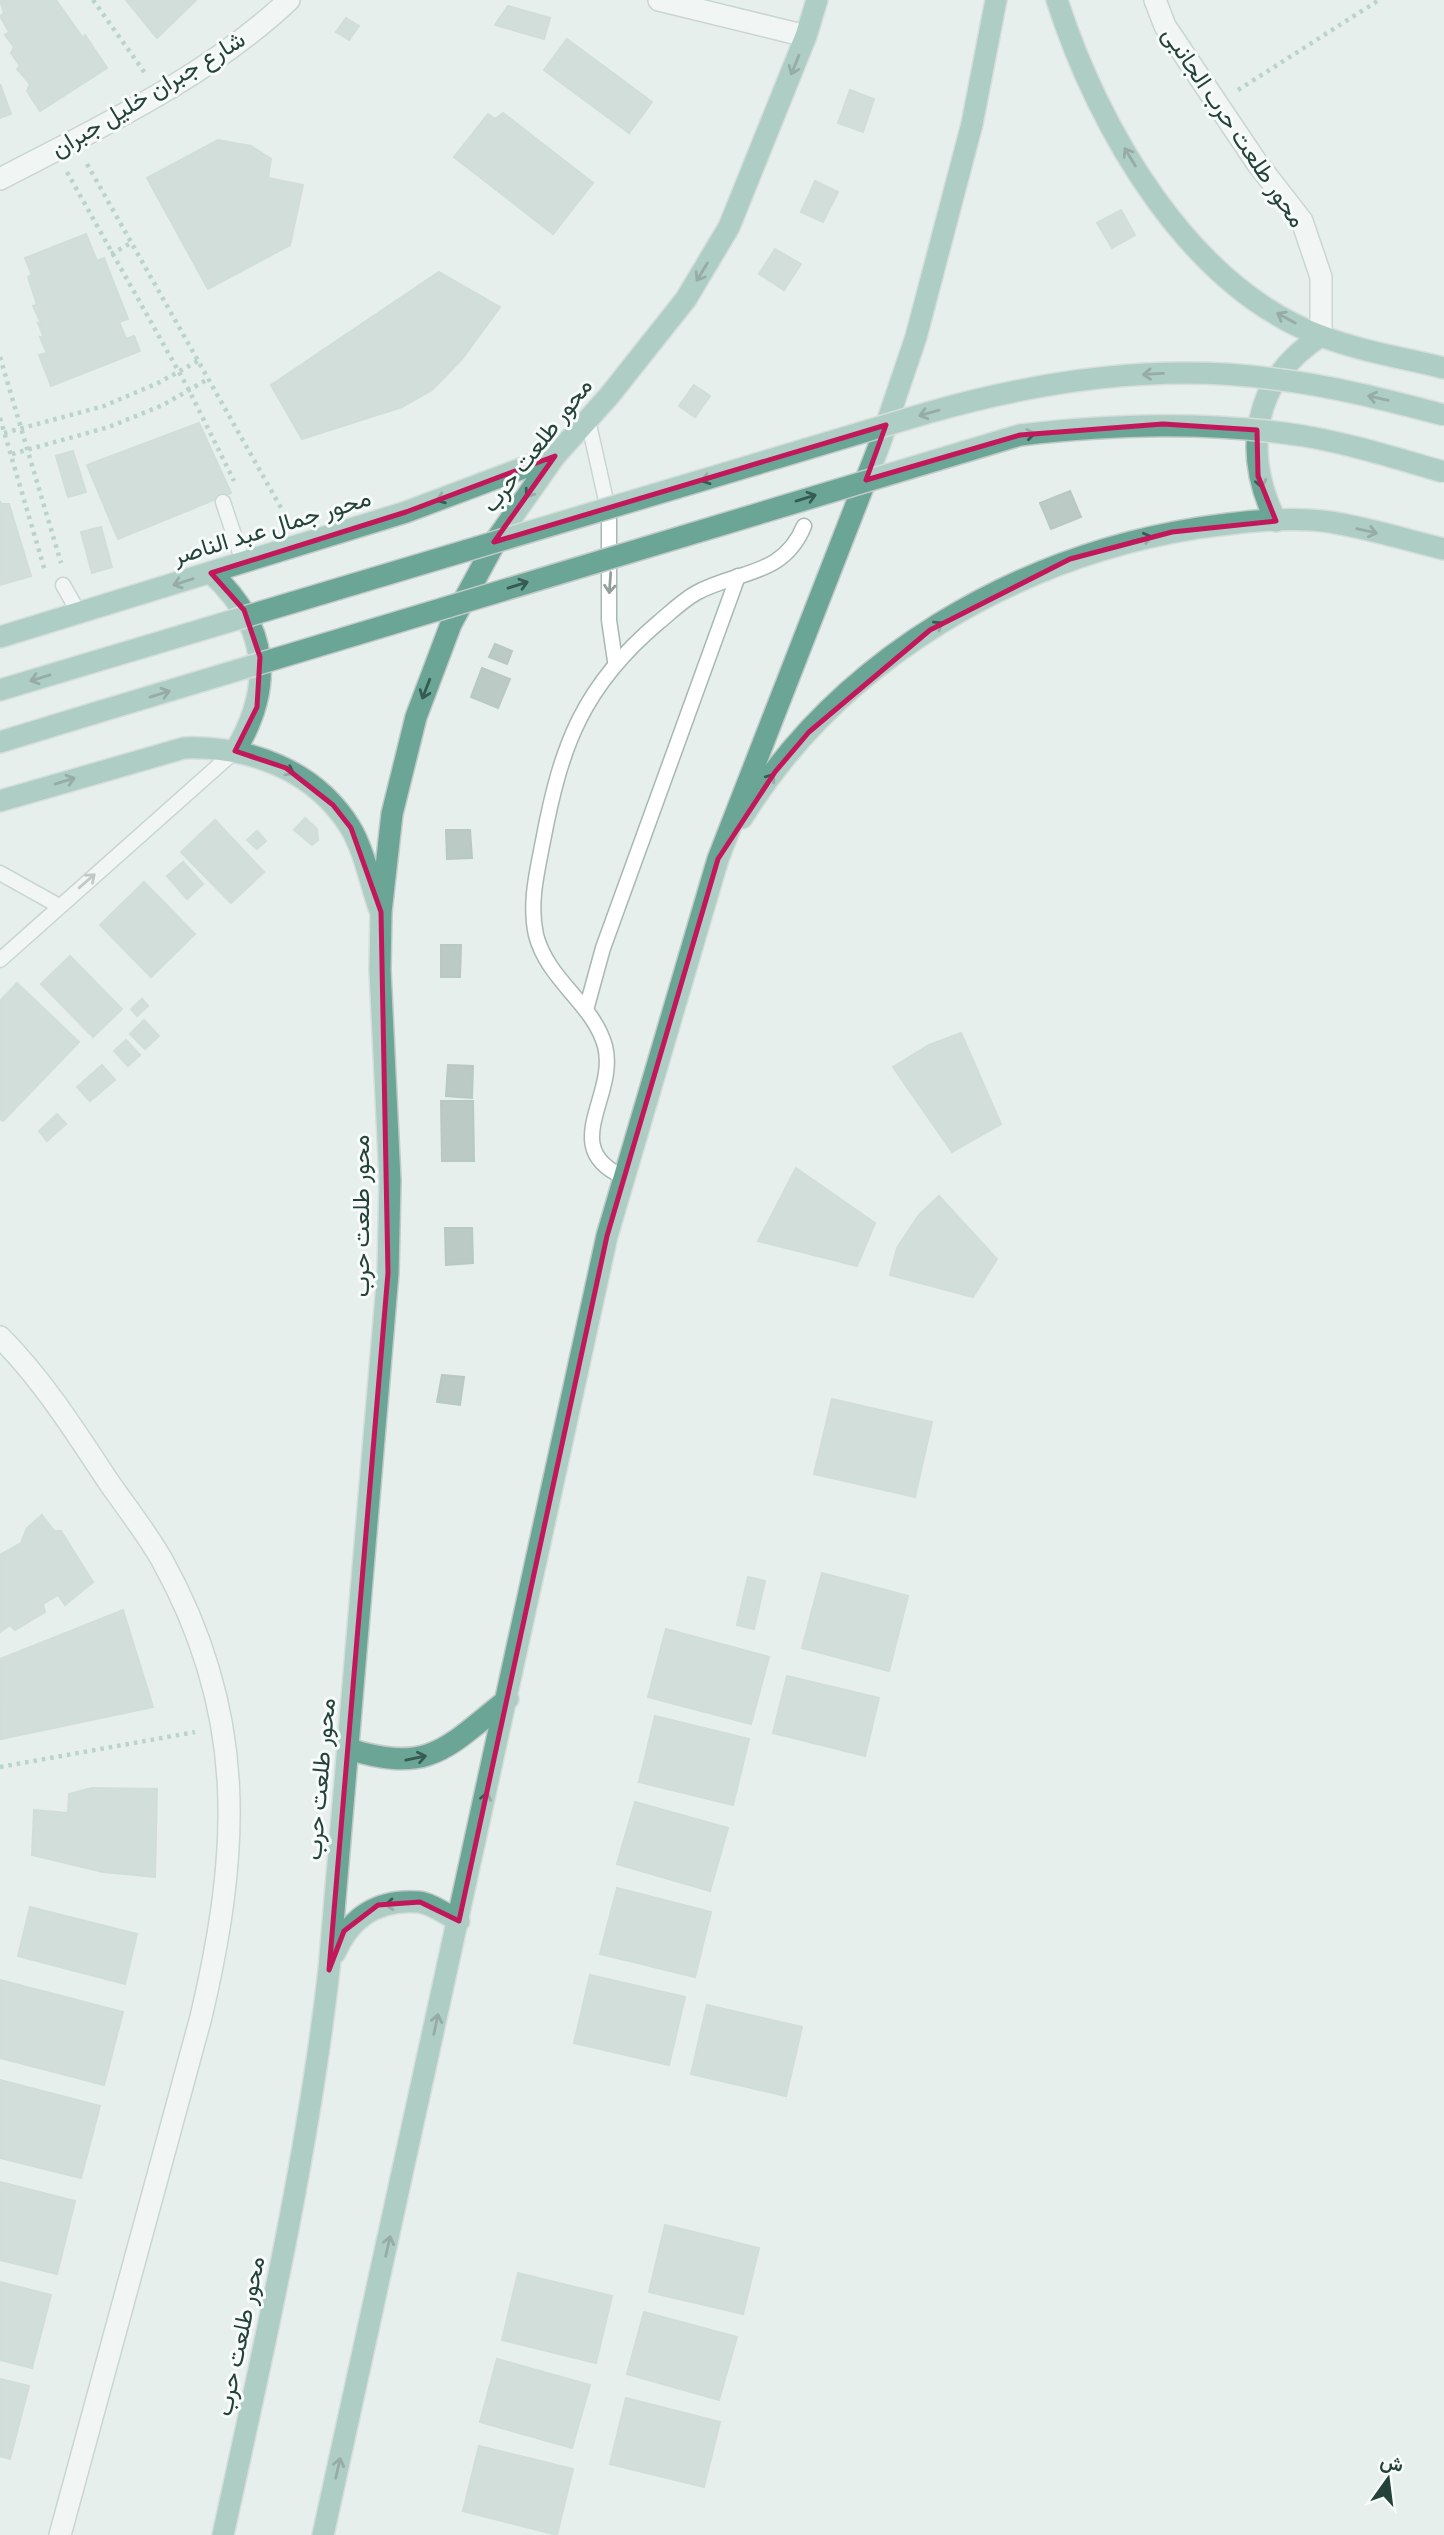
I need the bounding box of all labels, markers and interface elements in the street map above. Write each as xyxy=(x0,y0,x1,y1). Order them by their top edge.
street label: محور طلعت حرب الجانبى xyxy=(1156,21,1312,233)
street label: شارع جبران خليل جبران xyxy=(45,24,251,165)
one-way arrow xyxy=(787,53,800,75)
one-way arrow xyxy=(1122,148,1136,168)
one-way arrow xyxy=(695,261,709,281)
one-way arrow xyxy=(1277,311,1297,325)
one-way arrow xyxy=(1142,368,1164,381)
street label: محور طلعت حرب xyxy=(475,372,599,518)
one-way arrow xyxy=(1367,391,1390,405)
one-way arrow xyxy=(918,407,940,420)
one-way arrow xyxy=(1013,428,1036,441)
one-way arrow xyxy=(1254,467,1267,489)
one-way arrow xyxy=(700,472,722,485)
one-way arrow xyxy=(525,479,539,498)
street label: محور جمال عبد الناصر xyxy=(168,483,375,572)
one-way arrow xyxy=(795,490,817,503)
one-way arrow xyxy=(435,492,457,504)
one-way arrow xyxy=(1355,525,1378,538)
one-way arrow xyxy=(1130,532,1153,545)
one-way arrow xyxy=(603,571,616,594)
one-way arrow xyxy=(172,577,194,589)
one-way arrow xyxy=(507,578,529,590)
one-way arrow xyxy=(924,620,943,635)
one-way arrow xyxy=(29,672,51,685)
one-way arrow xyxy=(419,678,432,700)
one-way arrow xyxy=(149,686,171,699)
one-way arrow xyxy=(274,762,294,776)
one-way arrow xyxy=(761,773,775,792)
one-way arrow xyxy=(54,774,76,787)
one-way arrow xyxy=(78,873,96,889)
street label: محور طلعت حرب xyxy=(346,1135,376,1297)
street label: محور طلعت حرب xyxy=(298,1697,342,1861)
one-way arrow xyxy=(404,1750,427,1764)
one-way arrow xyxy=(479,1791,493,1814)
one-way arrow xyxy=(384,1898,407,1911)
one-way arrow xyxy=(430,2013,444,2036)
one-way arrow xyxy=(382,2235,395,2258)
street label: محور طلعت حرب xyxy=(208,2253,272,2419)
north arrow xyxy=(1353,2444,1423,2514)
text: ش xyxy=(1378,2449,1406,2477)
one-way arrow xyxy=(332,2457,346,2480)

